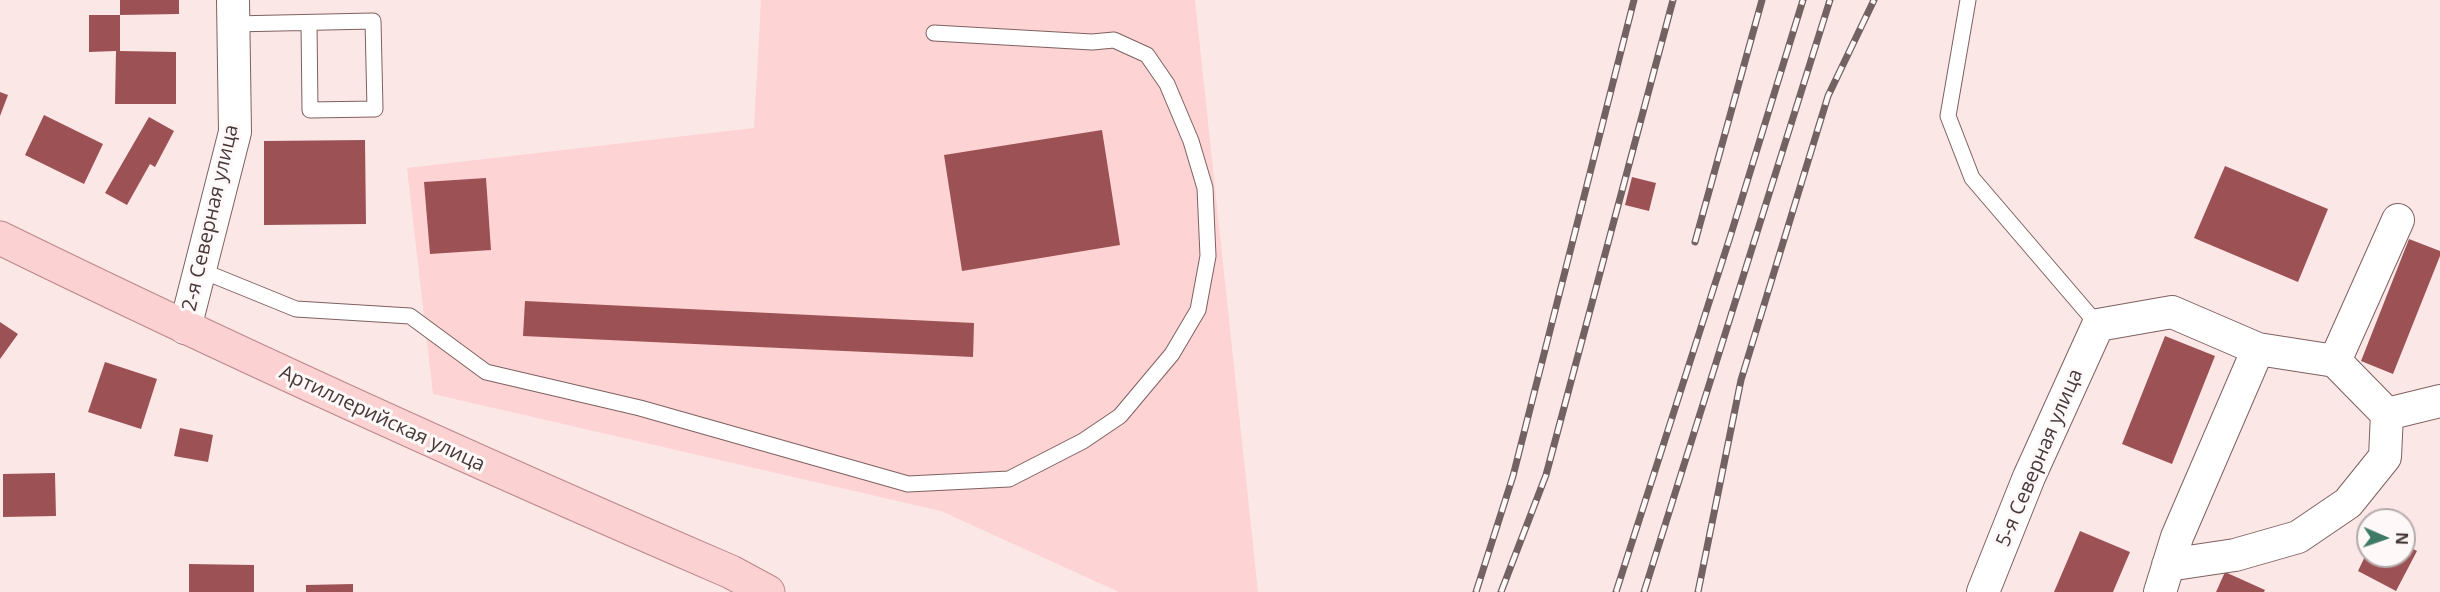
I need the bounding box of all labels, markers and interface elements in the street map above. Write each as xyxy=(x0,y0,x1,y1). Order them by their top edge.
street label: 2-я Северная улица xyxy=(178,122,244,314)
street label: Артиллерийская улица xyxy=(275,361,489,477)
street label: 5-я Северная улица xyxy=(1992,366,2088,550)
north arrow xyxy=(2356,508,2416,568)
text: N xyxy=(2391,532,2413,545)

